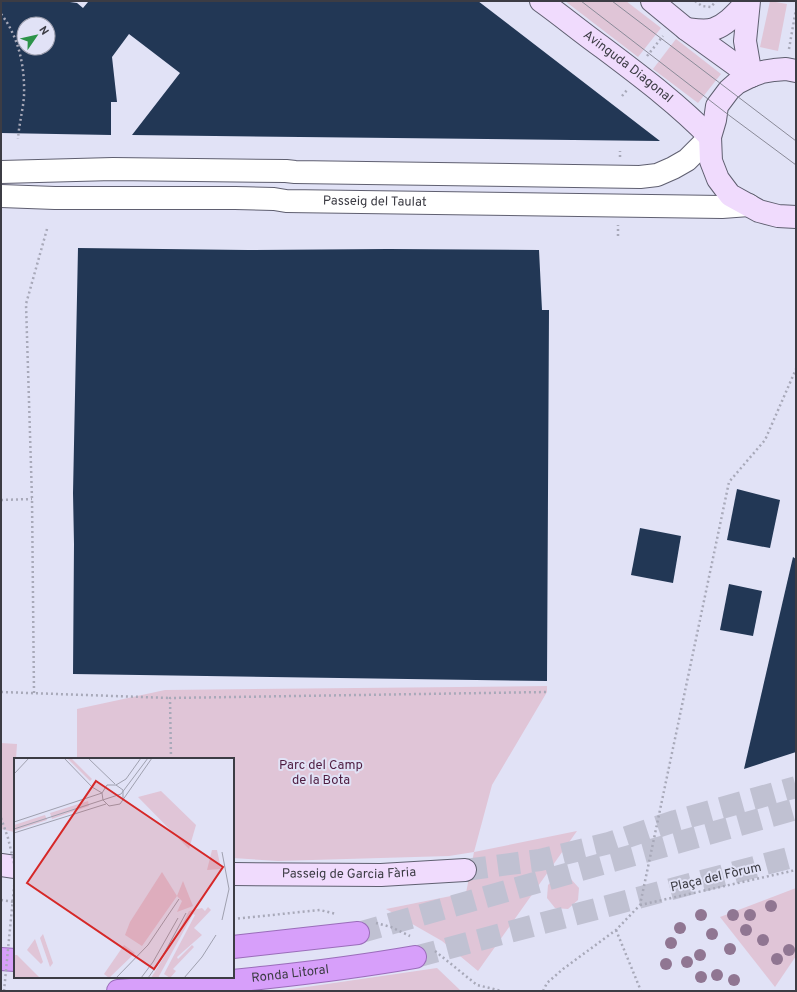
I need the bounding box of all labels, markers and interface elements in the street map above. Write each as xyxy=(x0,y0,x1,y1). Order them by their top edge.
north arrow xyxy=(16,16,56,56)
text: N xyxy=(35,24,51,38)
street label: Avinguda Diagonal xyxy=(580,28,676,107)
street label: Passeig del Taulat xyxy=(323,194,427,211)
inset map xyxy=(14,758,234,978)
park label: Parc del Camp de la Bota xyxy=(279,758,363,789)
street label: Plaça del Fòrum xyxy=(669,860,763,896)
street label: Passeig de Garcia Fària xyxy=(282,865,417,883)
street label: Ronda Litoral xyxy=(251,962,330,987)

